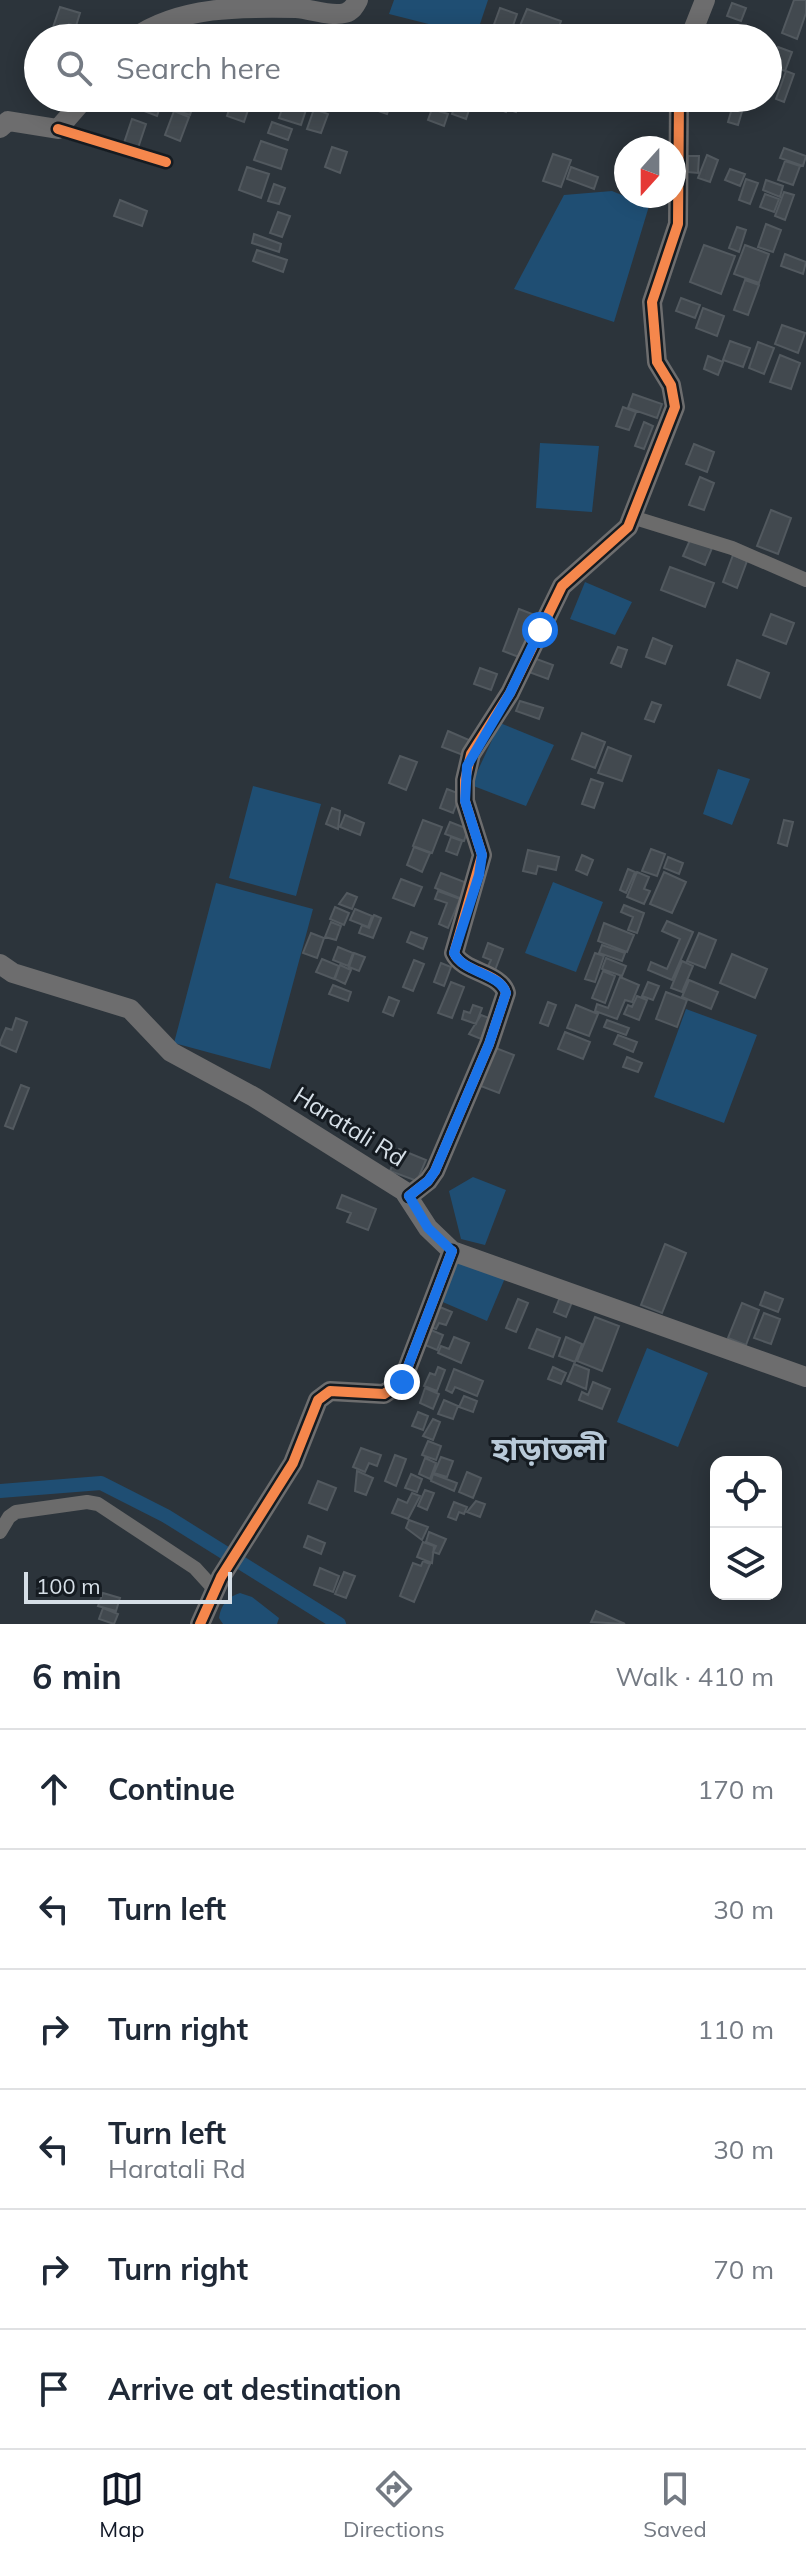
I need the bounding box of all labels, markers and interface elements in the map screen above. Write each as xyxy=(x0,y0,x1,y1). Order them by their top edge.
search box xyxy=(24,24,782,112)
icon: search xyxy=(52,46,96,90)
text: Search here xyxy=(116,49,281,87)
north arrow xyxy=(614,136,686,208)
route start xyxy=(522,612,558,648)
street label: Haratali Rd xyxy=(288,1080,412,1172)
route end xyxy=(384,1364,420,1400)
district label: হাড়াতলী xyxy=(491,1428,607,1468)
map controls xyxy=(710,1456,782,1600)
button: locate xyxy=(710,1456,782,1528)
button: layers xyxy=(710,1528,782,1600)
scale bar xyxy=(24,1568,232,1604)
text: 100 m xyxy=(36,1572,101,1600)
text: 6 min xyxy=(32,1655,122,1698)
text: Walk · 410 m xyxy=(615,1660,774,1693)
icon: ahead xyxy=(32,1767,76,1811)
text: Continue xyxy=(108,1770,235,1808)
text: 170 m xyxy=(698,1773,774,1806)
icon: left xyxy=(32,1887,76,1931)
text: Turn left xyxy=(108,1890,226,1928)
text: 30 m xyxy=(713,1893,774,1926)
icon: right xyxy=(32,2007,76,2051)
text: Turn right xyxy=(108,2010,248,2048)
text: 110 m xyxy=(698,2013,774,2046)
text: Turn left xyxy=(108,2114,226,2152)
icon: left xyxy=(32,2127,76,2171)
text: 30 m xyxy=(713,2133,774,2166)
text: Haratali Rd xyxy=(108,2152,246,2185)
icon: right xyxy=(32,2247,76,2291)
text: Turn right xyxy=(108,2250,248,2288)
text: 70 m xyxy=(713,2253,774,2286)
icon: arrive xyxy=(32,2367,76,2411)
text: Arrive at destination xyxy=(108,2370,402,2408)
tab: Map xyxy=(99,2467,145,2543)
tab: Directions xyxy=(343,2467,445,2543)
tab: Saved xyxy=(643,2467,707,2543)

